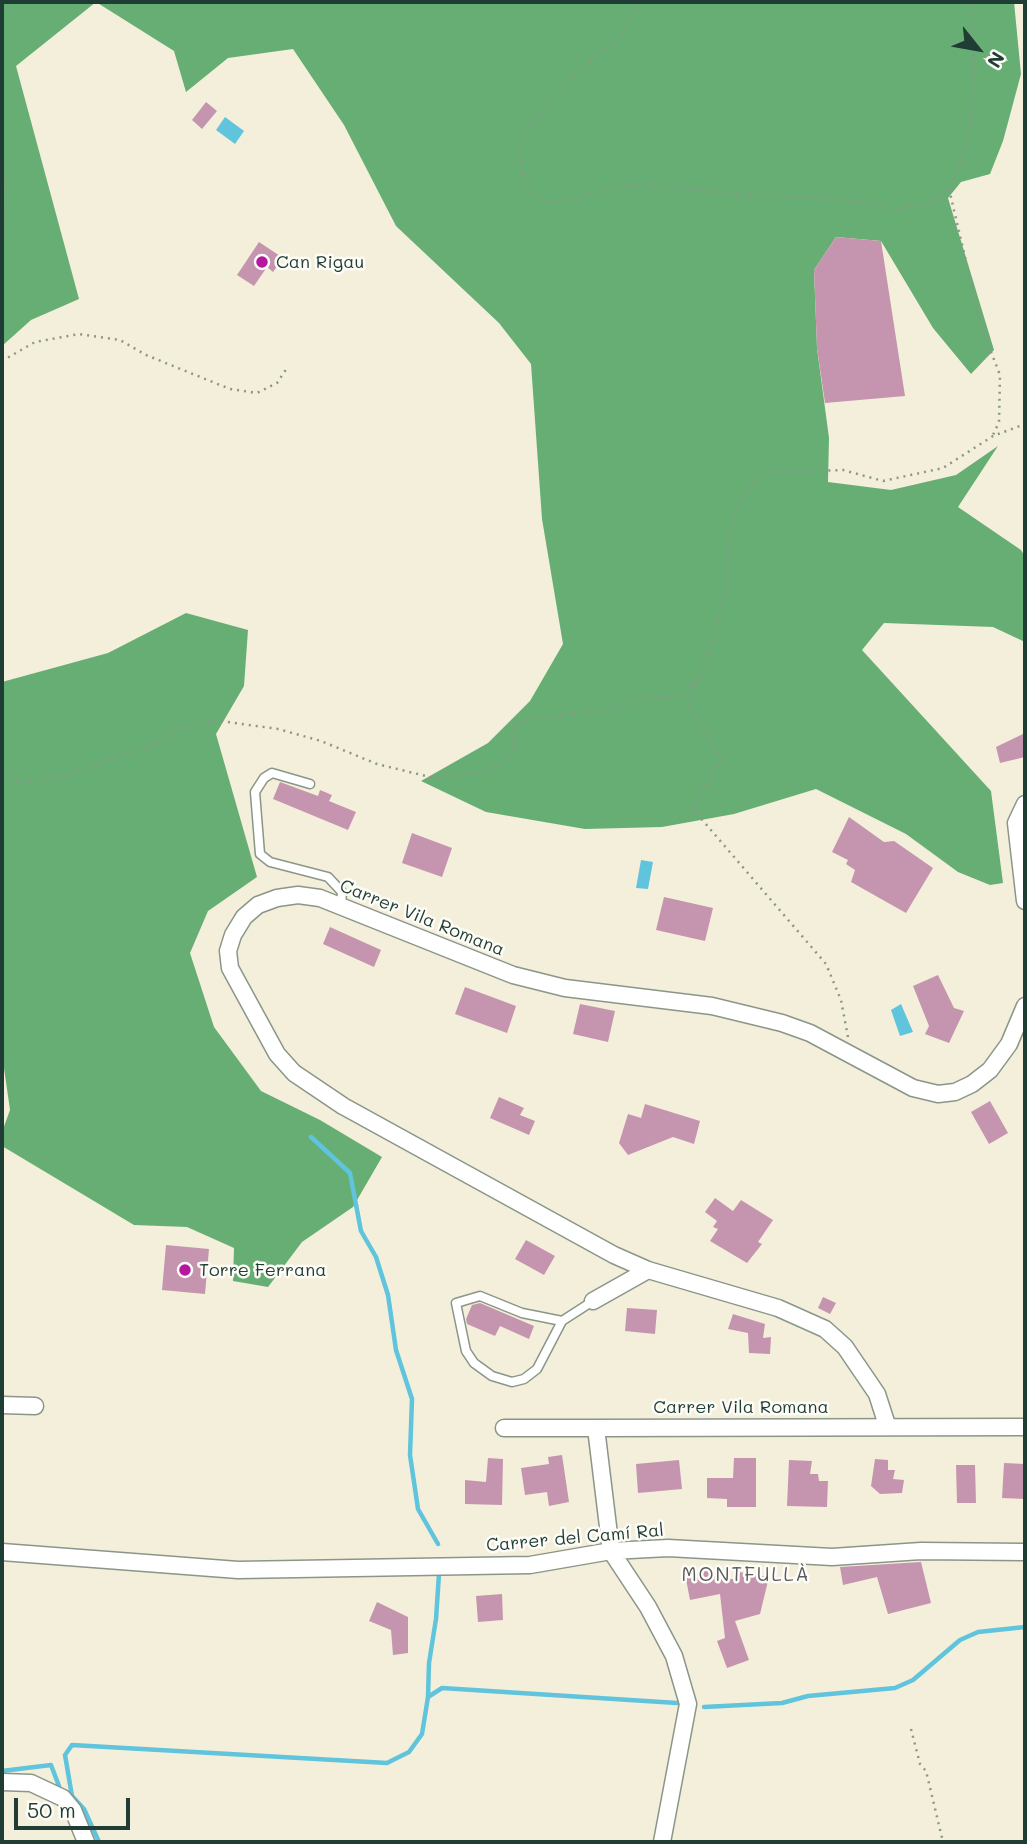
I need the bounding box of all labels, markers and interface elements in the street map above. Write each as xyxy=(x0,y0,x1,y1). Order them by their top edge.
north arrow xyxy=(943,14,1013,84)
text: N xyxy=(982,47,1011,73)
place label: Can Rigau xyxy=(276,251,364,273)
marker: Can Rigau xyxy=(254,254,270,270)
street label: Carrer Vila Romana xyxy=(337,875,507,961)
place label: Torre Ferrana xyxy=(199,1259,326,1281)
marker: Torre Ferrana xyxy=(177,1262,193,1278)
street label: Carrer Vila Romana xyxy=(653,1396,829,1418)
street label: Carrer del Camí Ral xyxy=(485,1519,665,1557)
district label: MONTFULLÀ xyxy=(683,1564,809,1586)
scale bar xyxy=(18,1784,133,1828)
text: 50 m xyxy=(27,1796,76,1823)

